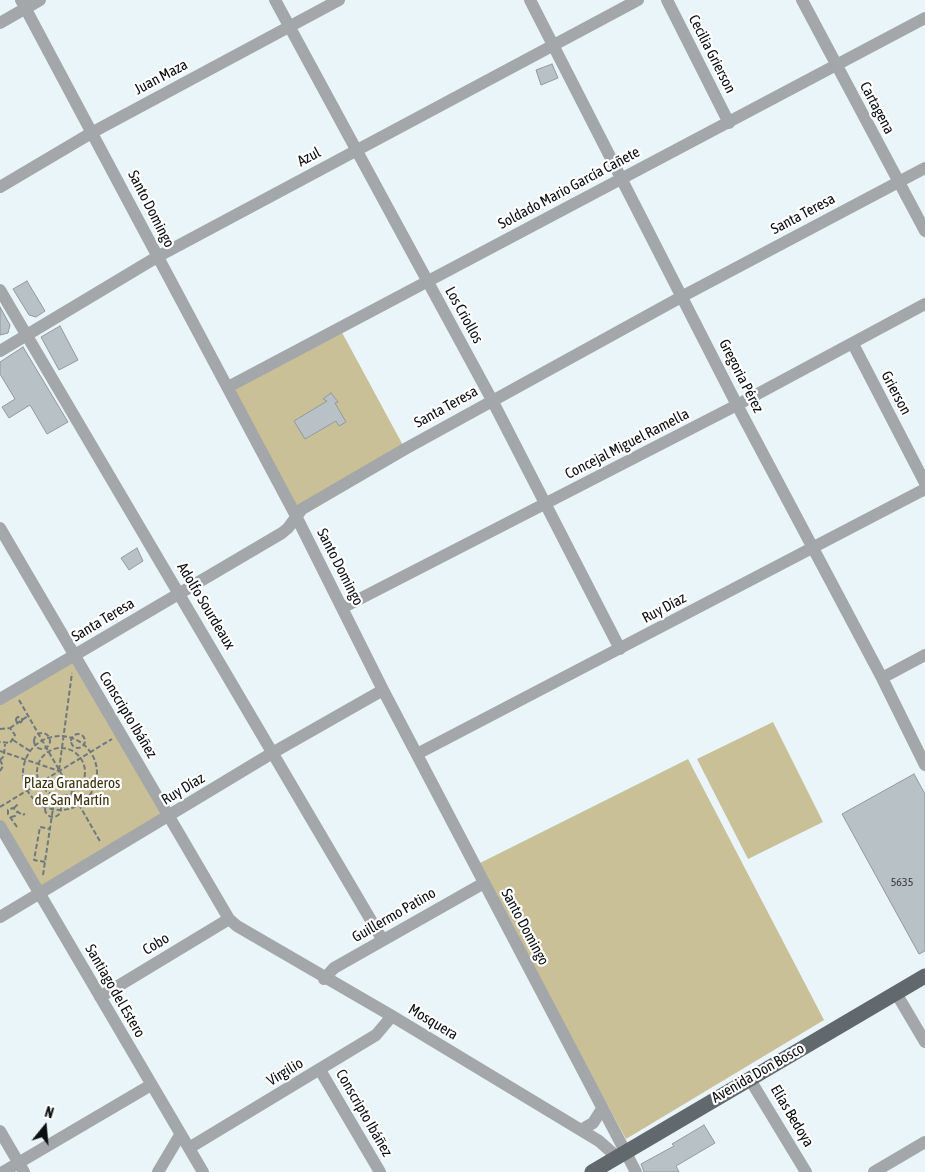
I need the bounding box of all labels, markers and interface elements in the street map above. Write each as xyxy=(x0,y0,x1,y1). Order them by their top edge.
street label: Cecilia Grierson xyxy=(685,12,739,96)
street label: Juan Maza xyxy=(131,55,191,99)
street label: Cartagena xyxy=(856,79,898,137)
street label: Azul xyxy=(294,143,324,171)
street label: Soldado Mario García Cañete xyxy=(495,143,643,233)
street label: Santo Domingo xyxy=(124,167,178,251)
street label: Santa Teresa xyxy=(768,190,838,238)
street label: Los Criollos xyxy=(441,284,487,346)
street label: Gregoria Pérez xyxy=(715,336,767,416)
street label: Grierson xyxy=(877,368,915,418)
street label: Santa Teresa xyxy=(411,382,481,432)
street label: Concejal Miguel Ramella xyxy=(562,405,692,483)
street label: Santo Domingo xyxy=(313,525,367,609)
street label: Adolfo Sourdeaux xyxy=(173,559,239,653)
street label: Ruy Díaz xyxy=(639,589,689,627)
street label: Santa Teresa xyxy=(68,594,138,646)
street label: Conscripto Ibáñez xyxy=(95,669,161,761)
street label: Ruy Díaz xyxy=(158,769,208,809)
park label: Plaza Granaderos de San Martín xyxy=(24,774,120,809)
house number: 5635 xyxy=(891,875,913,889)
street label: Guillermo Patino xyxy=(349,884,439,946)
street label: Santo Domingo xyxy=(497,886,553,968)
street label: Cobo xyxy=(139,929,173,959)
street label: Santiago del Estero xyxy=(81,941,149,1041)
street label: Mosquera xyxy=(405,1000,461,1044)
street label: Avenida Don Bosco xyxy=(709,1039,807,1107)
street label: Virgilio xyxy=(264,1054,306,1090)
street label: Conscripto Ibáñez xyxy=(332,1066,396,1160)
street label: Elías Bedoya xyxy=(767,1082,817,1150)
north arrow xyxy=(20,1102,70,1152)
text: N xyxy=(43,1104,56,1122)

